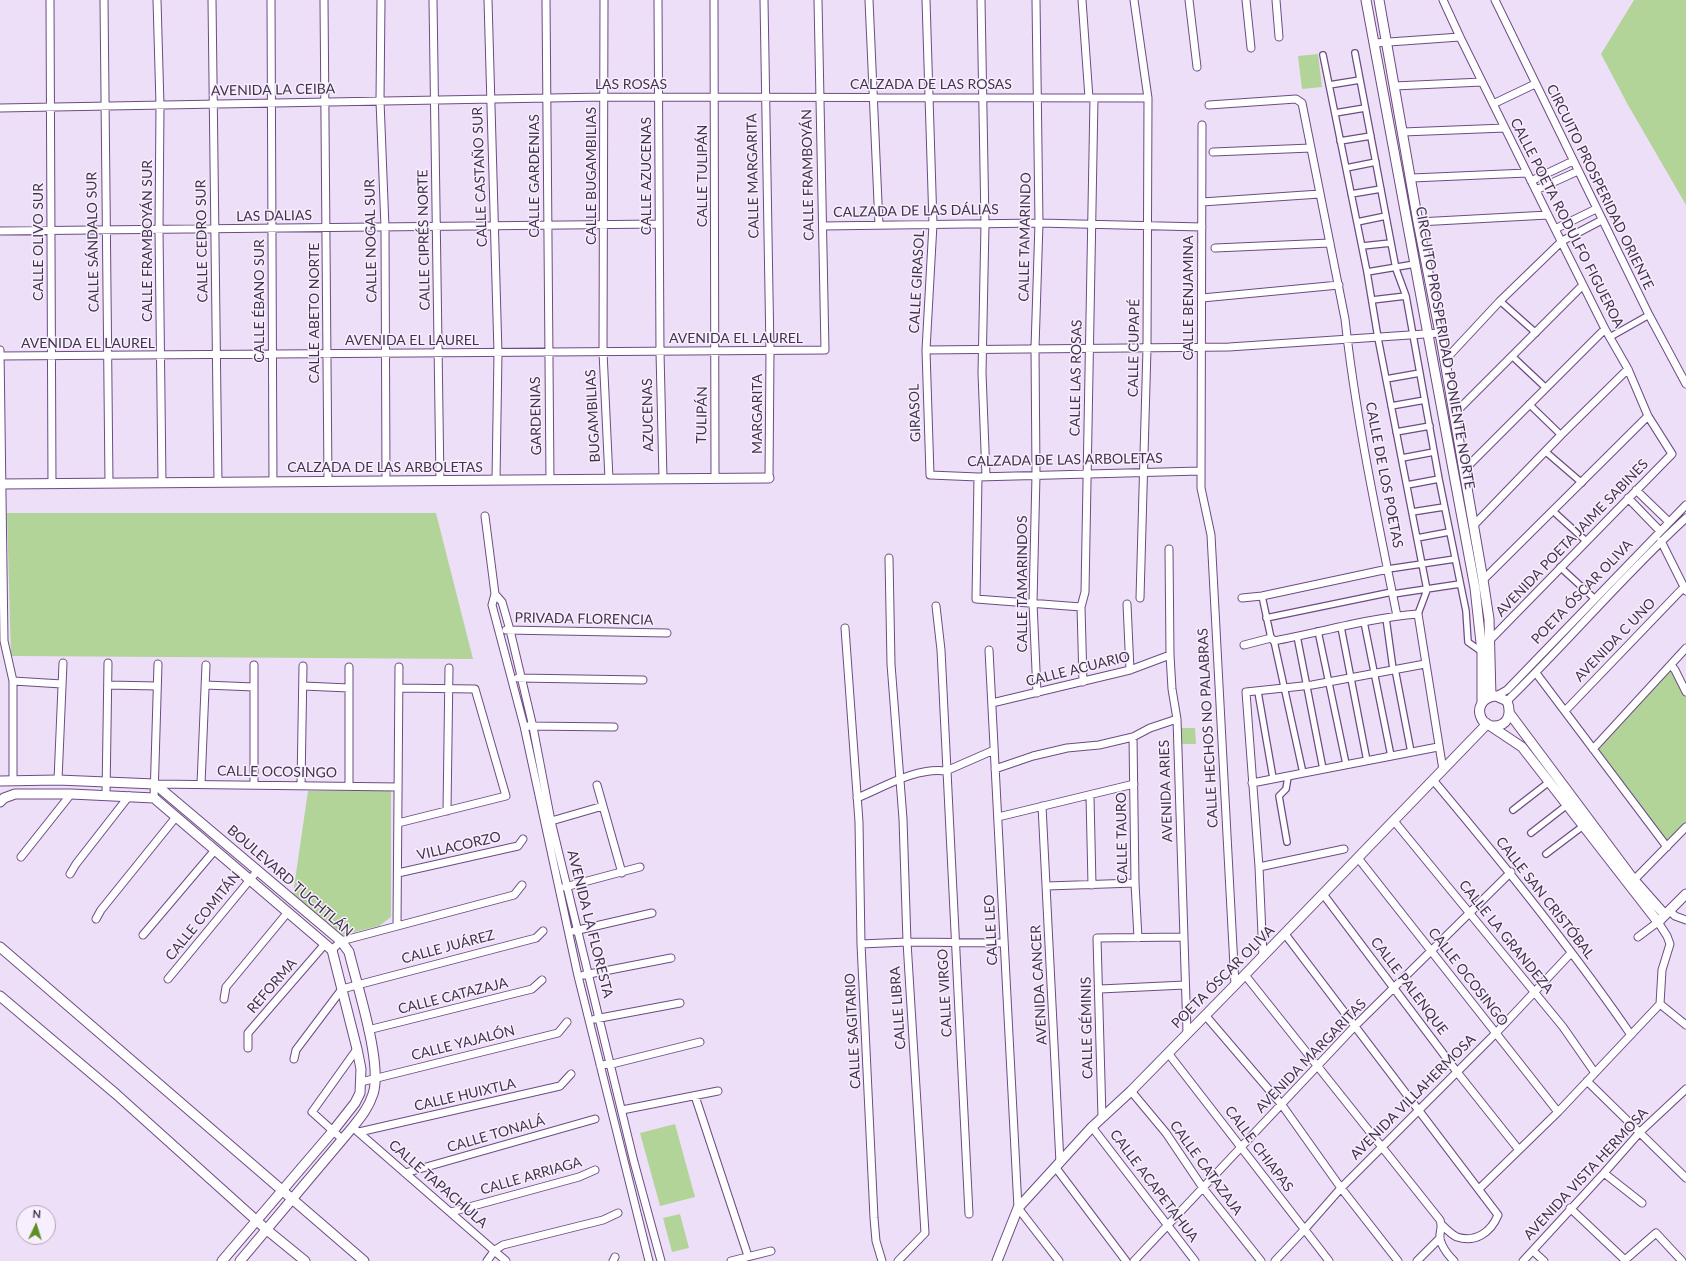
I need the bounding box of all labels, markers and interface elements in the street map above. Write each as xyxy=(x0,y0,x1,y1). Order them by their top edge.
street label: LAS ROSAS xyxy=(595,76,667,92)
street label: CALZADA DE LAS ROSAS xyxy=(850,76,1012,92)
street label: AVENIDA LA CEIBA xyxy=(211,81,335,99)
street label: CIRCUITO PROSPERIDAD ORIENTE xyxy=(1543,82,1657,292)
street label: CALLE CASTAÑO SUR xyxy=(469,107,491,247)
street label: CALLE BUGAMBILIAS xyxy=(583,107,599,245)
street label: CALLE FRAMBOYÁN xyxy=(798,109,818,241)
street label: CALLE MARGARITA xyxy=(744,113,762,239)
street label: CALLE GARDENIAS xyxy=(526,114,542,238)
street label: CALLE POETA RODULFO FIGUEROA xyxy=(1507,115,1627,331)
street label: CALLE AZUCENAS xyxy=(638,117,654,235)
street label: CALLE TULIPÁN xyxy=(694,125,710,227)
street label: CALLE FRAMBOYÁN SUR xyxy=(139,160,155,322)
street label: CALLE CIPRÉS NORTE xyxy=(414,169,434,311)
street label: CALLE SÁNDALO SUR xyxy=(83,172,103,312)
street label: CALLE TAMARINDO xyxy=(1015,172,1035,302)
street label: CALLE CEDRO SUR xyxy=(193,179,211,303)
street label: CALLE NOGAL SUR xyxy=(362,179,380,303)
street label: CALLE OLIVO SUR xyxy=(30,183,46,301)
street label: CALZADA DE LAS DÁLIAS xyxy=(833,201,999,221)
street label: CIRCUITO PROSPERIDAD PONIENTE NORTE xyxy=(1412,205,1478,491)
street label: LAS DALIAS xyxy=(236,207,312,225)
street label: CALLE GIRASOL xyxy=(906,230,928,334)
street label: CALLE BENJAMINA xyxy=(1180,235,1196,361)
street label: CALLE ÉBANO SUR xyxy=(251,239,267,363)
street label: CALLE ABETO NORTE xyxy=(306,243,322,383)
street label: CALLE CUPAPÉ xyxy=(1125,299,1143,397)
street label: CALLE LAS ROSAS xyxy=(1067,319,1085,437)
street label: AVENIDA EL LAUREL xyxy=(669,330,803,346)
street label: AVENIDA EL LAUREL xyxy=(345,332,479,348)
street label: AVENIDA EL LAUREL xyxy=(21,335,155,351)
street label: BUGAMBILIAS xyxy=(582,369,604,463)
street label: MARGARITA xyxy=(749,374,765,454)
street label: GARDENIAS xyxy=(527,376,545,456)
street label: AZUCENAS xyxy=(639,378,657,452)
street label: GIRASOL xyxy=(906,384,924,442)
street label: TULIPÁN xyxy=(693,386,711,444)
street label: CALLE DE LOS POETAS xyxy=(1362,401,1406,549)
street label: CALZADA DE LAS ARBOLETAS xyxy=(967,450,1163,470)
street label: AVENIDA POETA JAIME SABINES xyxy=(1492,456,1652,620)
street label: CALZADA DE LAS ARBOLETAS xyxy=(287,459,483,475)
street label: CALLE TAMARINDOS xyxy=(1014,516,1030,652)
street label: POETA ÓSCAR OLIVA xyxy=(1528,536,1636,648)
street label: AVENIDA C UNO xyxy=(1571,595,1659,685)
street label: PRIVADA FLORENCIA xyxy=(514,609,654,629)
street label: CALLE HECHOS NO PALABRAS xyxy=(1194,628,1222,828)
street label: CALLE ACUARIO xyxy=(1024,648,1132,690)
street label: AVENIDA ARIES xyxy=(1156,740,1176,842)
street label: CALLE OCOSINGO xyxy=(217,763,337,781)
street label: CALLE TAURO xyxy=(1113,792,1131,884)
street label: BOULEVARD TUCHTLÁN xyxy=(224,822,356,940)
street label: VILLACORZO xyxy=(415,828,503,864)
street label: CALLE SAN CRISTÓBAL xyxy=(1492,834,1598,962)
street label: AVENIDA LA FLORESTA xyxy=(564,848,616,1000)
street label: CALLE COMITÁN xyxy=(162,868,244,964)
street label: CALLE LA GRANDEZA xyxy=(1455,877,1557,997)
street label: CALLE LEO xyxy=(981,894,1001,966)
street label: POETA ÓSCAR OLIVA xyxy=(1168,922,1278,1032)
street label: AVENIDA CANCER xyxy=(1027,925,1051,1045)
street label: CALLE OCOSINGO xyxy=(1424,925,1512,1029)
street label: CALLE JUÁREZ xyxy=(400,927,496,967)
street label: CALLE PALENQUE xyxy=(1367,934,1451,1038)
street label: CALLE VIRGO xyxy=(934,948,956,1038)
street label: REFORMA xyxy=(244,955,300,1017)
street label: CALLE LIBRA xyxy=(887,966,909,1050)
street label: CALLE SAGITARIO xyxy=(842,972,864,1090)
street label: CALLE CATAZAJA xyxy=(396,974,510,1018)
street label: CALLE GÉMINIS xyxy=(1078,977,1096,1079)
street label: AVENIDA MARGARITAS xyxy=(1252,995,1370,1117)
street label: CALLE YAJALÓN xyxy=(410,1022,516,1064)
street label: AVENIDA VILLAHERMOSA xyxy=(1347,1031,1479,1163)
street label: CALLE HUIXTLA xyxy=(413,1075,517,1115)
street label: CALLE CHIAPAS xyxy=(1221,1103,1297,1195)
street label: AVENIDA VISTA HERMOSA xyxy=(1520,1105,1652,1243)
street label: CALLE TONALÁ xyxy=(445,1112,547,1156)
street label: CALLE CATAZAJA xyxy=(1166,1117,1246,1219)
street label: CALLE ACAPETAHUA xyxy=(1106,1126,1202,1246)
street label: CALLE TAPACHULA xyxy=(385,1136,491,1232)
street label: CALLE ARRIAGA xyxy=(478,1154,584,1198)
north arrow xyxy=(16,1205,56,1245)
text: N xyxy=(32,1207,41,1220)

